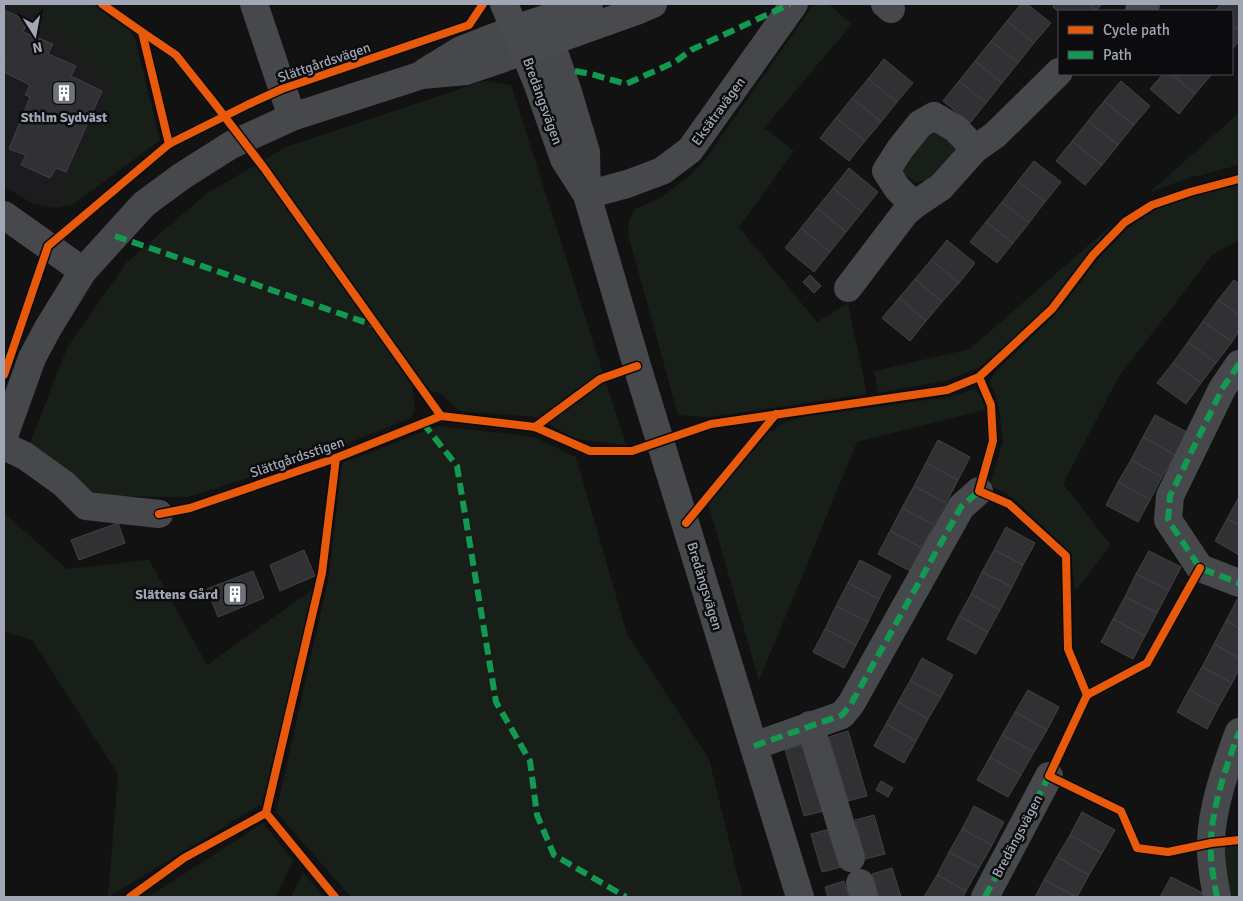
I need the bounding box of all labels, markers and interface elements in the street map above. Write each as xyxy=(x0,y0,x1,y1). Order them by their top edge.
north arrow xyxy=(10,10,60,60)
legend xyxy=(1058,10,1233,75)
text: Cycle path xyxy=(1103,21,1170,39)
text: N xyxy=(31,38,44,57)
street label: Slättgårdsvägen xyxy=(276,39,373,86)
text: Path xyxy=(1103,46,1132,64)
street label: Bredängsvägen xyxy=(519,55,566,147)
street label: Eksätravägen xyxy=(688,74,749,149)
building icon: Sthlm Sydväst xyxy=(51,80,77,106)
place label: Sthlm Sydväst xyxy=(21,109,108,126)
street label: Slättgårdsstigen xyxy=(248,433,347,482)
street label: Bredängsvägen xyxy=(683,540,726,632)
building icon: Slättens Gård xyxy=(222,581,248,607)
place label: Slättens Gård xyxy=(135,586,218,603)
street label: Bredängsvägen xyxy=(989,792,1046,881)

